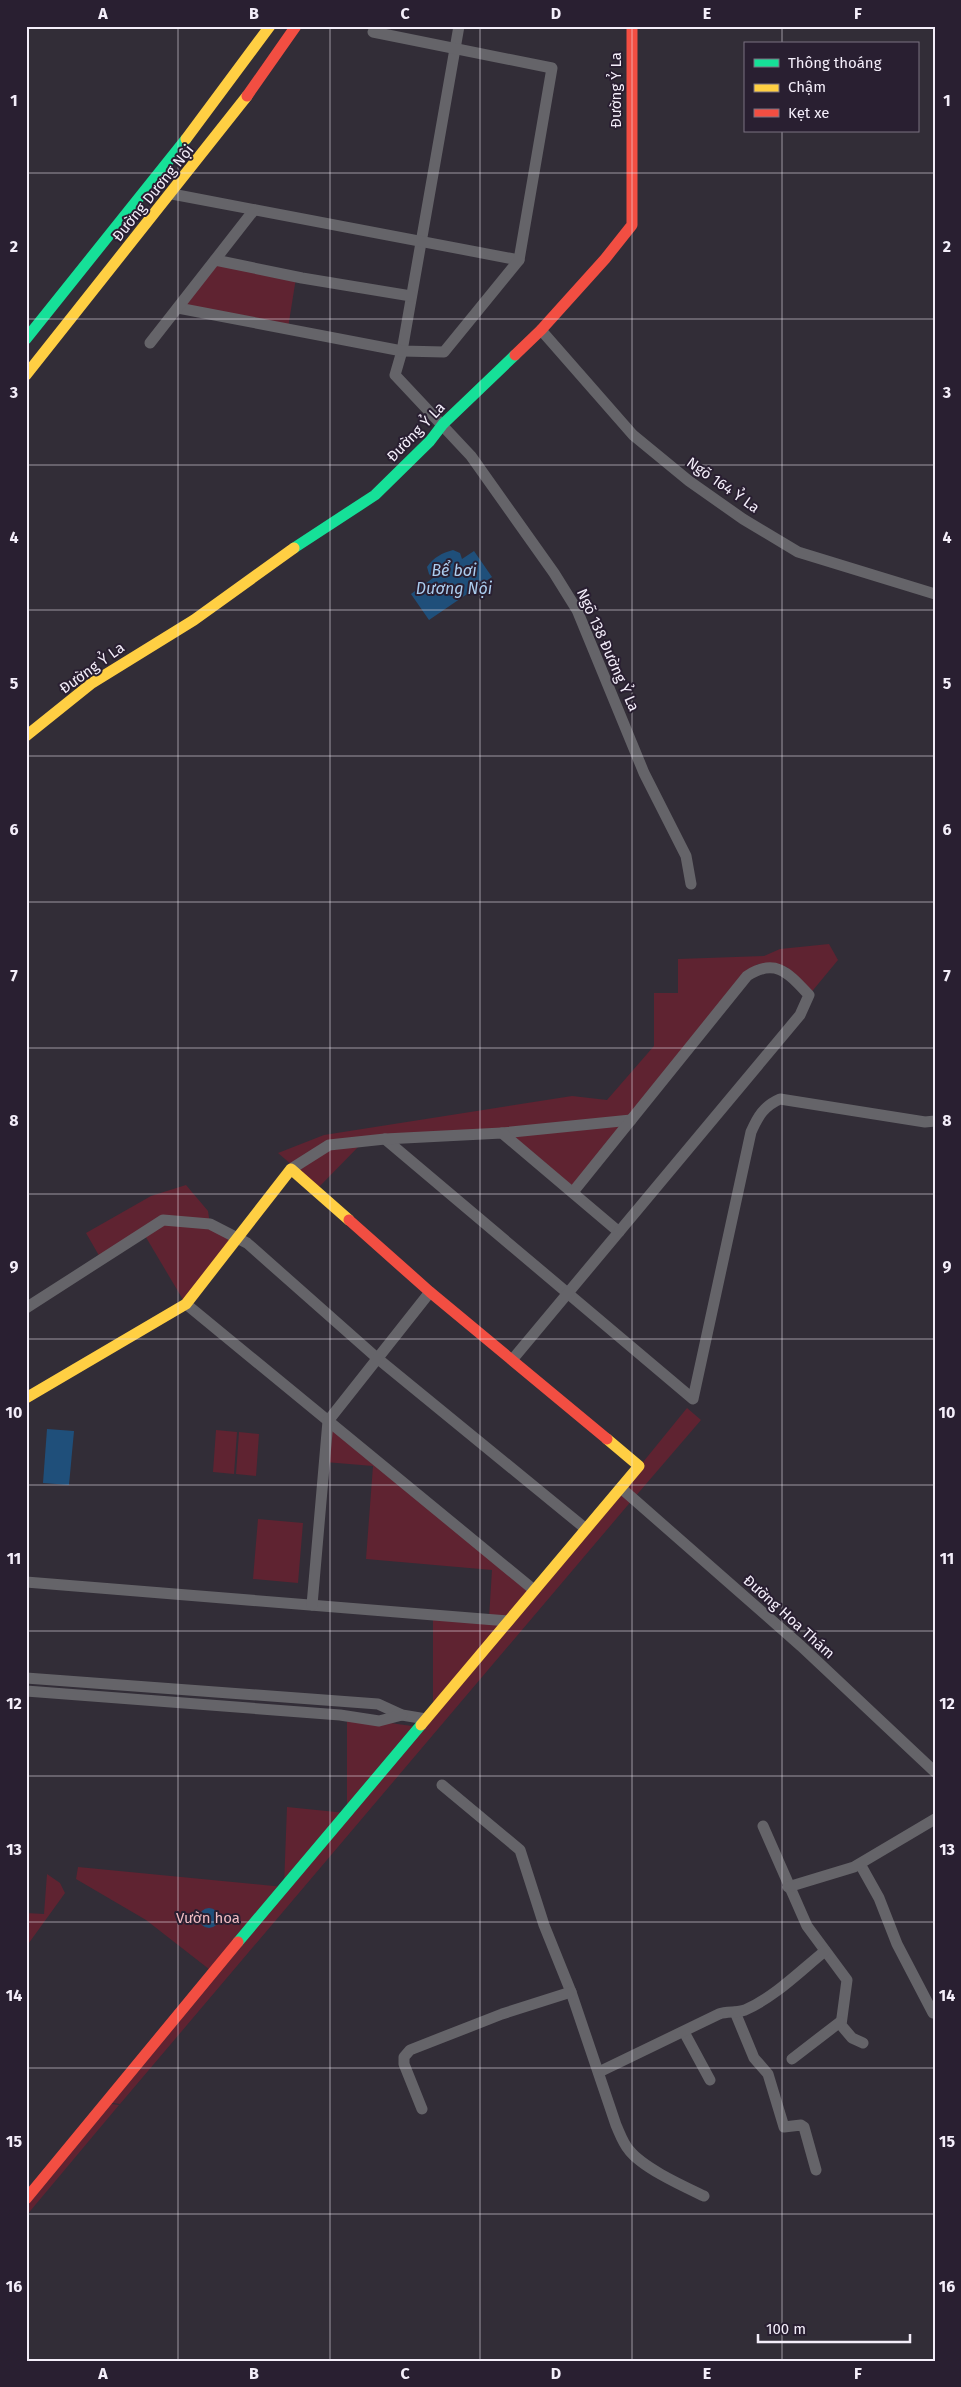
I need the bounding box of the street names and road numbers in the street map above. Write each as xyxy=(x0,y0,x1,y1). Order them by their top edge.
street label: Đường Ỷ La xyxy=(606,52,625,128)
street label: Đường Dương Nội xyxy=(109,141,197,245)
street label: Đường Ỷ La xyxy=(382,398,449,466)
street label: Ngõ 164 Ỷ La xyxy=(683,453,763,517)
street label: Ngõ 138 Đường Ỷ La xyxy=(573,585,644,714)
street label: Đường Ỷ La xyxy=(55,638,128,698)
street label: Đường Hoa Thám xyxy=(740,1571,838,1663)

